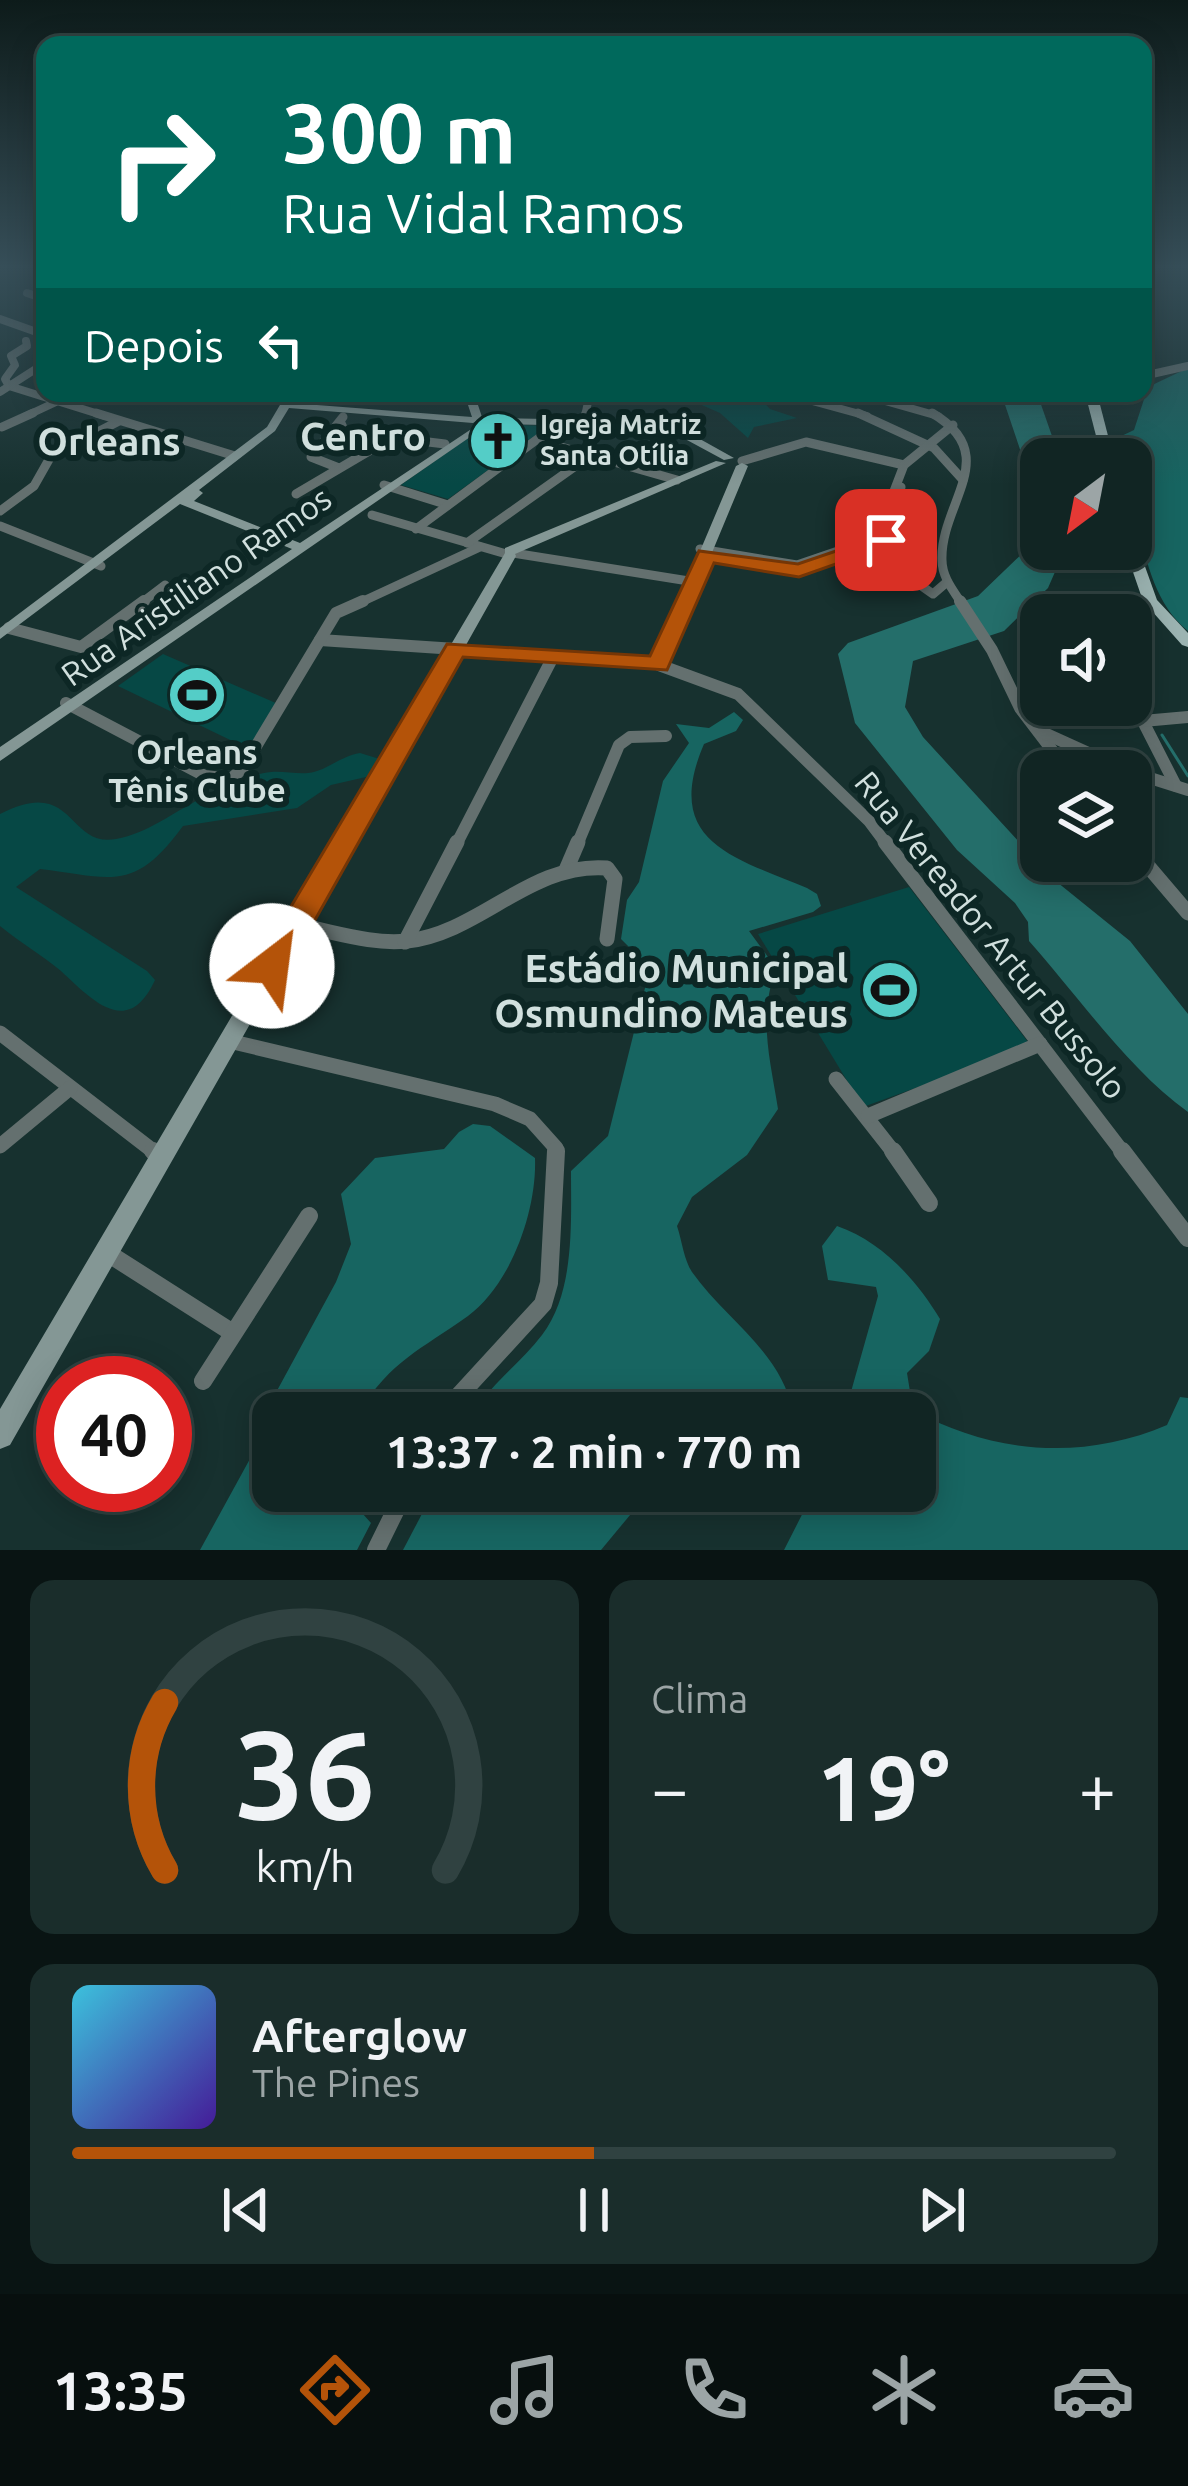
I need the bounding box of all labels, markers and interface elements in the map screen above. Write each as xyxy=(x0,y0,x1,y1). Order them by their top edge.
icon: right xyxy=(84,84,240,240)
text: 300 m xyxy=(282,85,516,179)
text: Rua Vidal Ramos xyxy=(282,183,685,243)
icon: left xyxy=(248,312,314,378)
text: Depois xyxy=(84,320,224,371)
place label: Igreja Matriz Santa Otília xyxy=(540,409,701,470)
church icon: Igreja Matriz Santa Otília xyxy=(467,410,529,472)
district label: Centro xyxy=(300,414,426,457)
district label: Orleans xyxy=(37,419,181,462)
north arrow xyxy=(1020,438,1152,570)
map controls xyxy=(1020,438,1152,882)
street label: Rua Aristiliano Ramos xyxy=(54,479,337,693)
pin xyxy=(835,489,937,591)
icon: arrive xyxy=(853,507,919,573)
button: sound xyxy=(1020,594,1152,726)
sports icon: Orleans Tênis Clube xyxy=(166,664,228,726)
place label: Orleans Tênis Clube xyxy=(108,733,286,808)
button: layers xyxy=(1020,750,1152,882)
street label: Rua Vereador Artur Bussolo xyxy=(848,764,1135,1106)
position arrow xyxy=(209,903,335,1029)
place label: Estádio Municipal Osmundino Mateus xyxy=(494,946,848,1034)
sports icon: Estádio Municipal Osmundino Mateus xyxy=(859,959,921,1021)
speed limit sign: 40 xyxy=(36,1356,192,1512)
text: 13:37 · 2 min · 770 m xyxy=(386,1426,802,1477)
text: Clima xyxy=(651,1677,748,1720)
text: 36 xyxy=(234,1703,375,1843)
text: 19° xyxy=(817,1737,950,1838)
text: − xyxy=(651,1751,688,1825)
text: + xyxy=(1079,1751,1116,1825)
text: km/h xyxy=(255,1842,354,1890)
text: Afterglow xyxy=(252,2010,467,2061)
text: The Pines xyxy=(252,2061,420,2104)
icon: previous xyxy=(213,2177,279,2243)
icon: pause xyxy=(561,2177,627,2243)
icon: next xyxy=(909,2177,975,2243)
icon: directions xyxy=(293,2348,377,2432)
icon: music xyxy=(483,2348,567,2432)
icon: phone xyxy=(672,2348,756,2432)
icon: climate xyxy=(862,2348,946,2432)
icon: car xyxy=(1051,2348,1135,2432)
text: 13:35 xyxy=(53,2360,188,2420)

